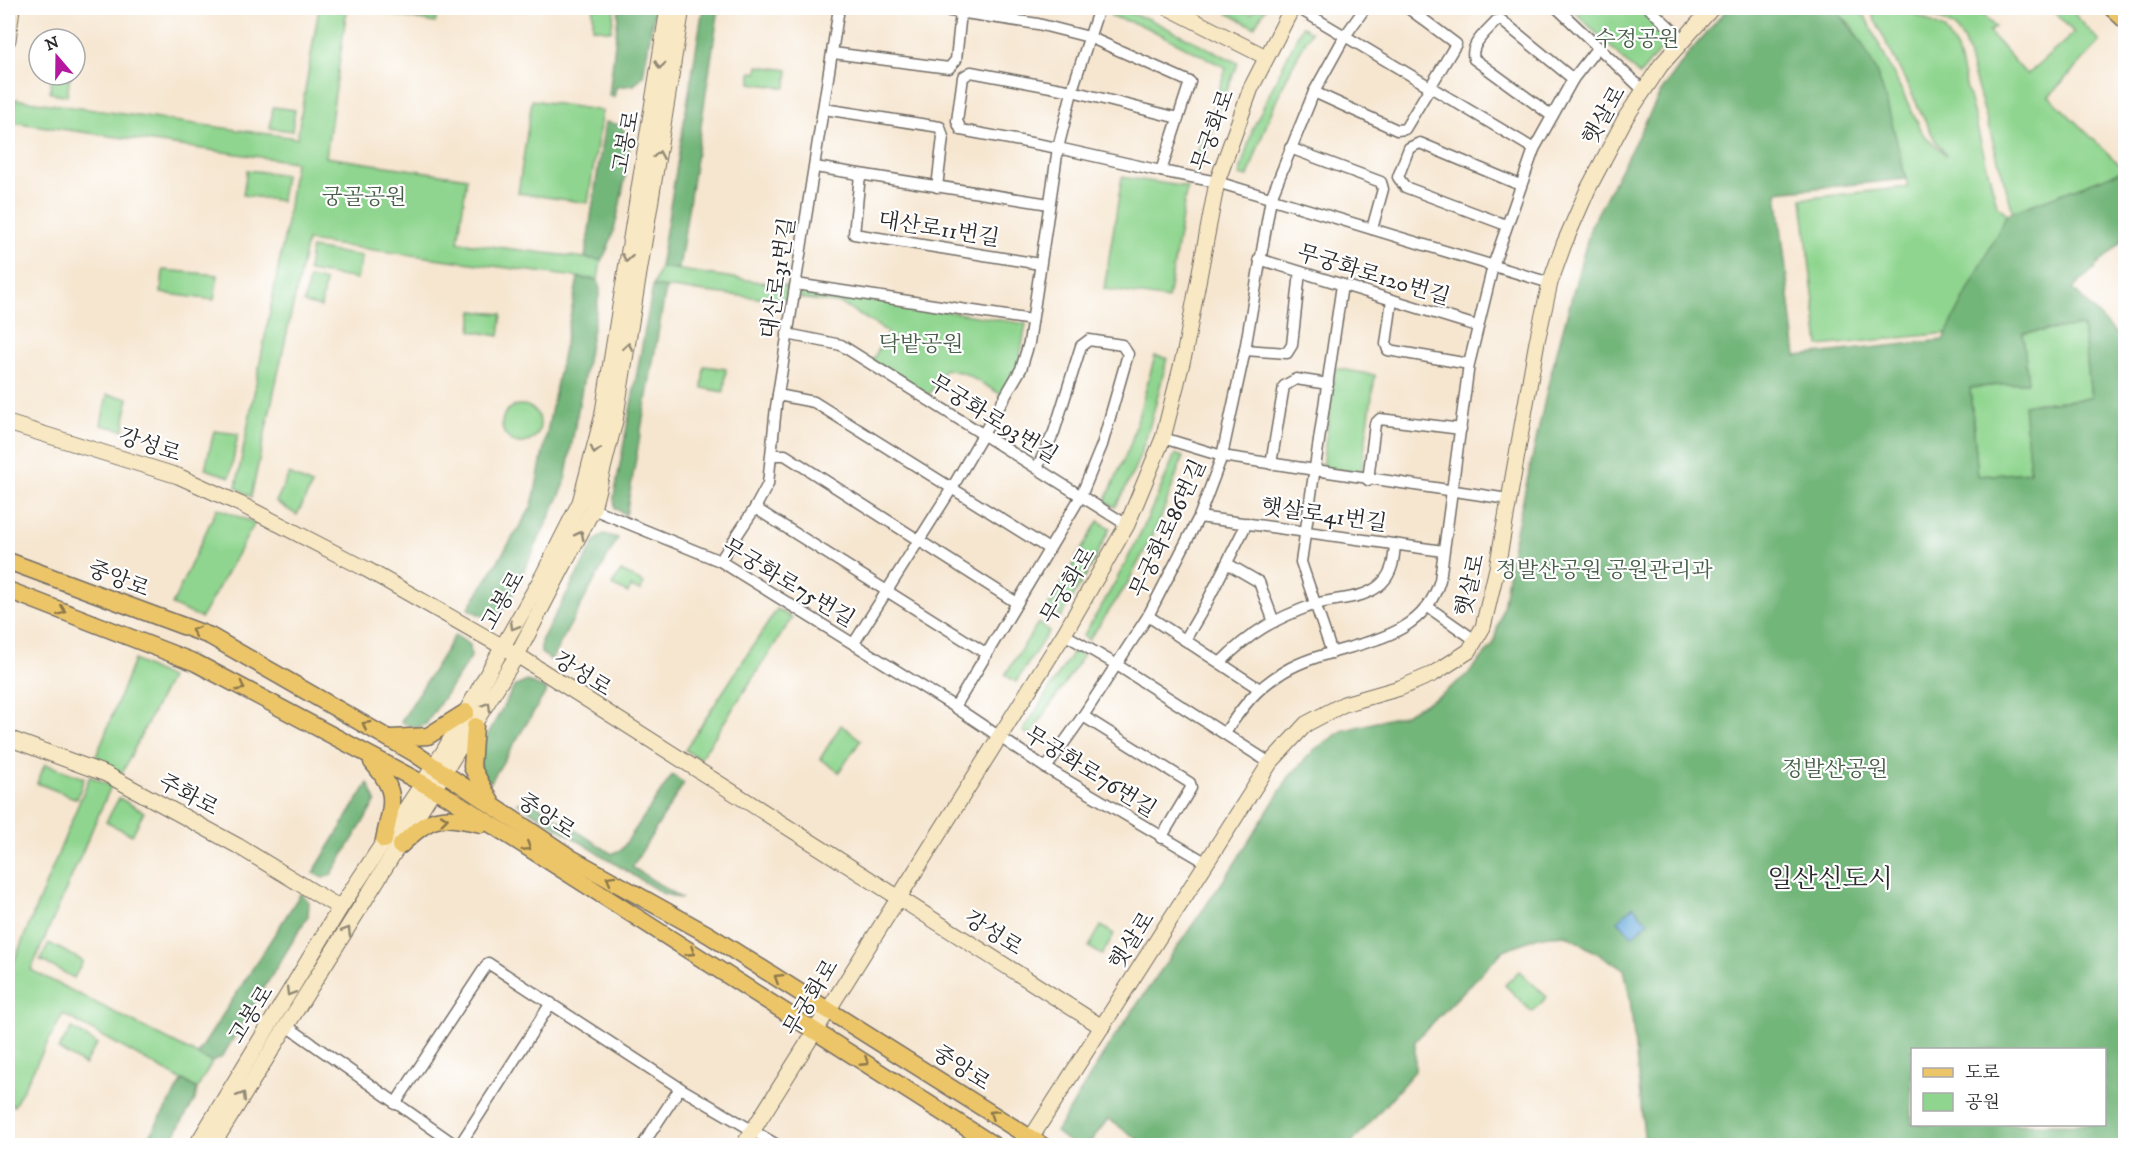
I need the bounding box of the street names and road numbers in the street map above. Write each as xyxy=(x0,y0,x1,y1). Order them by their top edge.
street label: 햇살로 xyxy=(1577,81,1632,150)
street label: 무궁화로 xyxy=(1186,86,1241,175)
street label: 고봉로 xyxy=(607,108,646,176)
street label: 대산로11번길 xyxy=(876,207,1001,252)
street label: 대산로31번길 xyxy=(756,216,801,341)
street label: 무궁화로120번길 xyxy=(1294,239,1453,311)
street label: 무궁화로93번길 xyxy=(924,369,1063,470)
street label: 강성로 xyxy=(115,423,184,468)
street label: 무궁화로86번길 xyxy=(1124,455,1212,602)
street label: 햇살로41번길 xyxy=(1259,493,1389,538)
street label: 무궁화로75번길 xyxy=(717,533,859,633)
street label: 무궁화로 xyxy=(1035,542,1102,629)
street label: 햇살로 xyxy=(1450,551,1491,619)
street label: 중앙로 xyxy=(84,555,153,603)
street label: 고봉로 xyxy=(476,566,531,635)
street label: 강성로 xyxy=(548,646,616,703)
street label: 무궁화로76번길 xyxy=(1019,721,1161,824)
street label: 주화로 xyxy=(154,768,223,822)
street label: 중앙로 xyxy=(512,788,580,845)
street label: 강성로 xyxy=(959,905,1027,962)
street label: 햇살로 xyxy=(1104,907,1161,975)
street label: 무궁화로 xyxy=(778,954,845,1041)
street label: 고봉로 xyxy=(223,981,280,1049)
street label: 중앙로 xyxy=(927,1040,995,1097)

